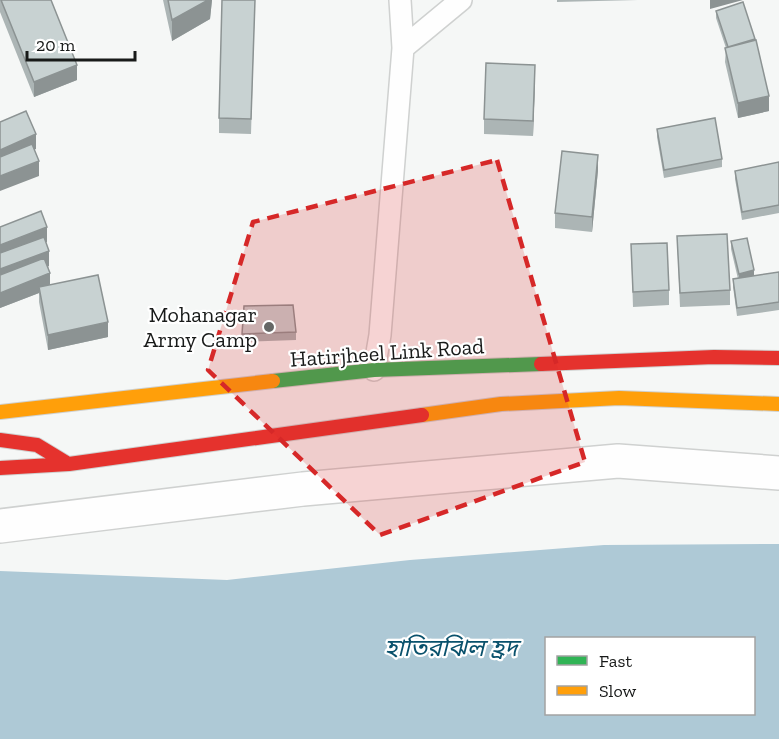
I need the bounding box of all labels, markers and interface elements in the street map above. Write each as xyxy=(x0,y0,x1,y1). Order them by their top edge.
scale bar xyxy=(27,24,135,62)
text: 20 m xyxy=(36,34,76,56)
place label: Mohanagar Army Camp xyxy=(143,301,257,353)
marker: Mohanagar Army Camp xyxy=(262,320,276,334)
street label: Hatirjheel Link Road xyxy=(289,332,485,373)
water label: হাতিরঝিল হ্রদ xyxy=(384,633,522,662)
legend xyxy=(545,637,755,715)
text: Fast xyxy=(599,650,632,672)
text: Slow xyxy=(599,680,636,702)

